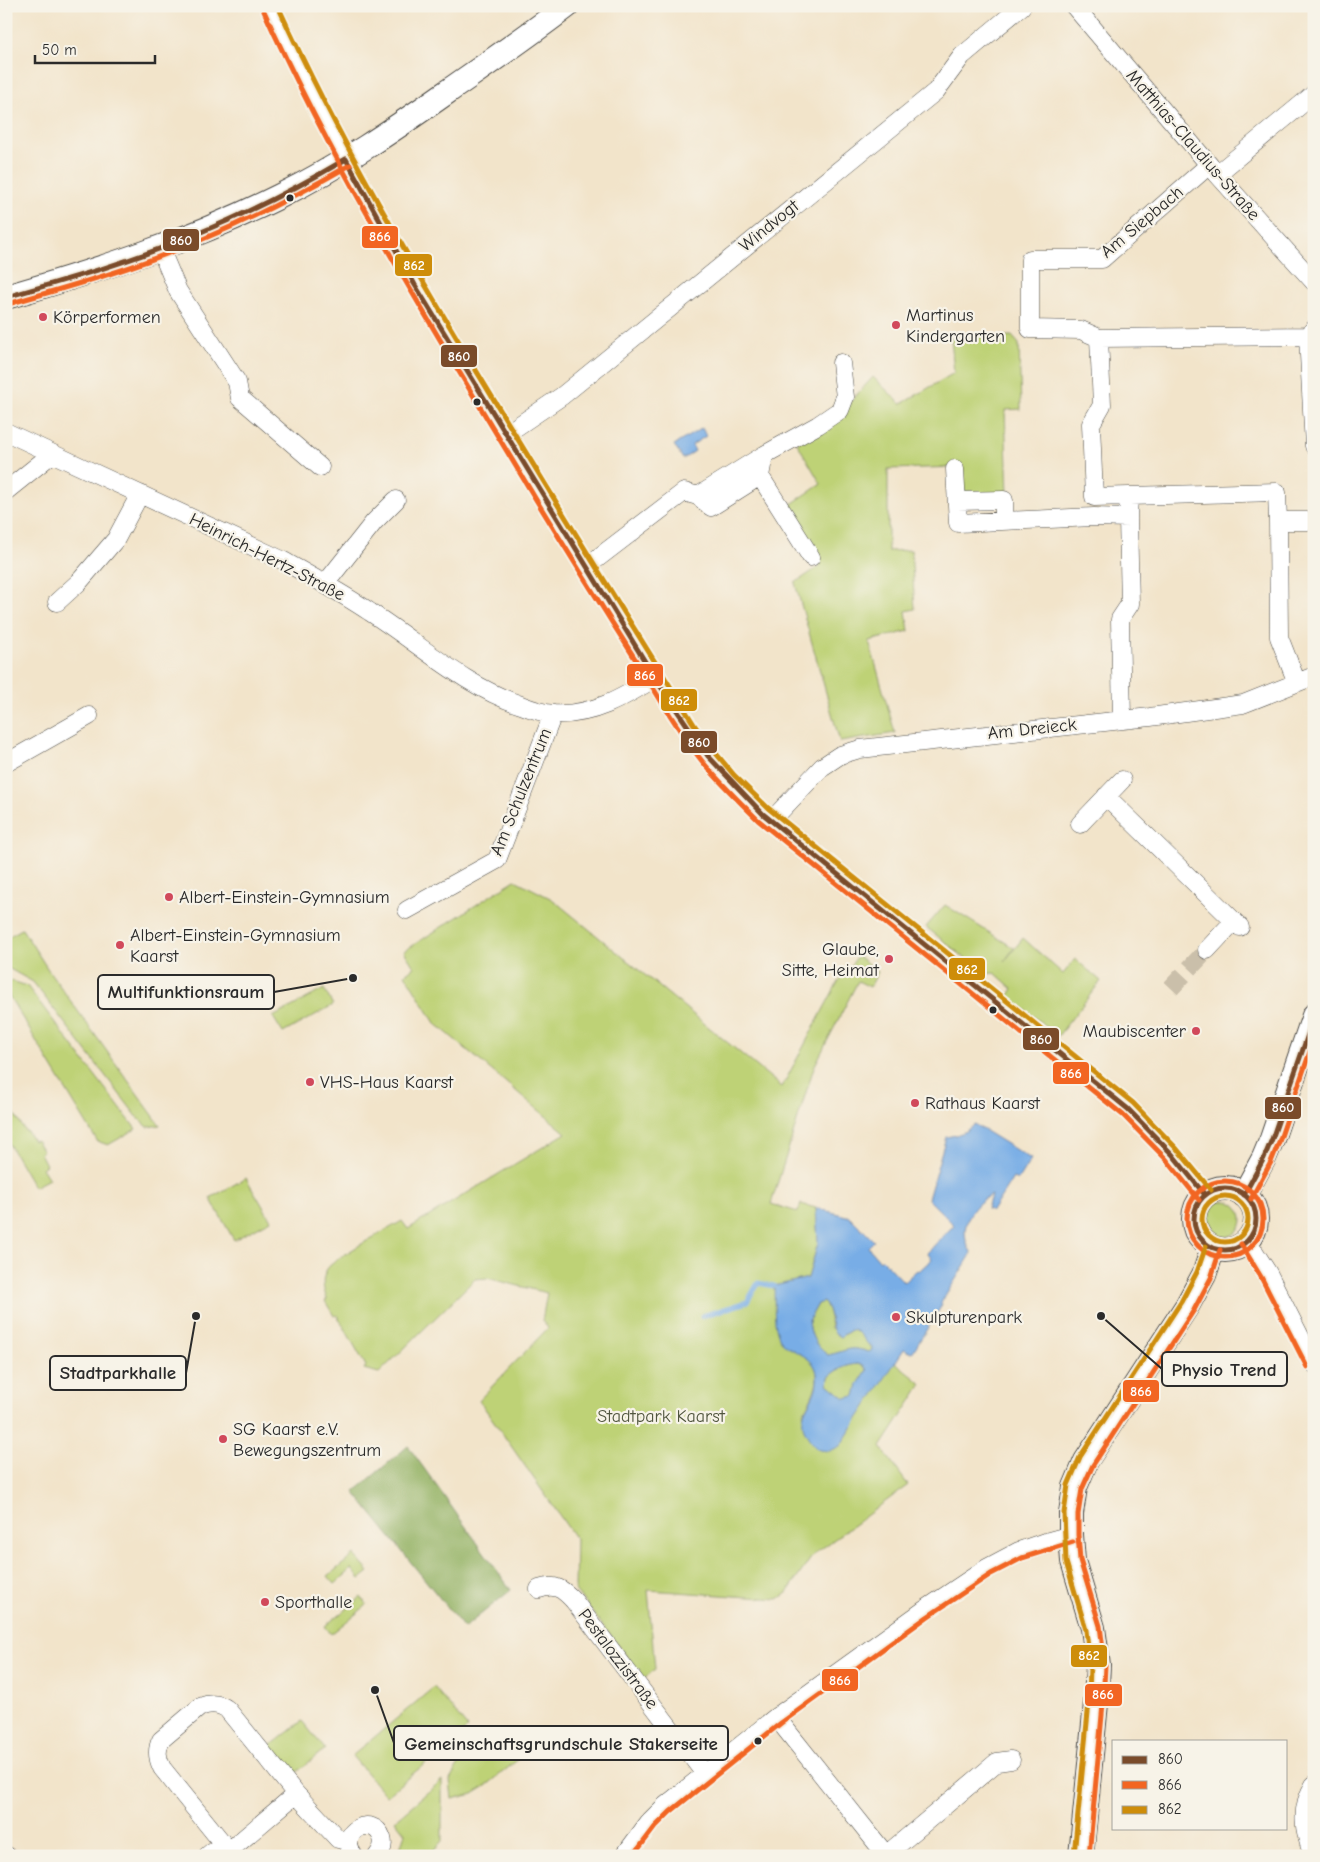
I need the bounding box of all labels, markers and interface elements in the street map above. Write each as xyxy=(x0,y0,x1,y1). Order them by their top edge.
scale bar xyxy=(35,32,155,64)
text: 50 m xyxy=(42,41,77,59)
street label: Matthias-Claudius-Straße xyxy=(1122,65,1264,225)
street label: Am Siepbach xyxy=(1096,181,1188,263)
unlabelled marker xyxy=(285,193,295,203)
street label: Windvogt xyxy=(735,195,804,256)
line badge: 866 xyxy=(361,225,399,249)
line badge: 860 xyxy=(162,228,200,252)
text: 866 xyxy=(369,228,391,245)
text: 860 xyxy=(170,232,192,249)
line badge: 862 xyxy=(394,253,433,277)
text: 862 xyxy=(403,257,425,274)
place label: Martinus Kindergarten xyxy=(906,305,1005,347)
place label: Körperformen xyxy=(53,307,161,328)
marker: Körperformen xyxy=(37,311,49,323)
marker: Martinus Kindergarten xyxy=(890,319,902,331)
line badge: 860 xyxy=(440,344,478,368)
text: 860 xyxy=(448,348,470,365)
unlabelled marker xyxy=(472,397,482,407)
street label: Heinrich-Hertz-Straße xyxy=(186,509,348,605)
line badge: 866 xyxy=(626,663,664,687)
text: 866 xyxy=(634,667,656,684)
line badge: 862 xyxy=(660,688,698,712)
text: 862 xyxy=(668,692,690,709)
street label: Am Dreieck xyxy=(987,714,1078,744)
street label: Am Schulzentrum xyxy=(486,725,556,859)
line badge: 860 xyxy=(680,730,718,754)
text: 860 xyxy=(688,734,710,751)
place label: Albert-Einstein-Gymnasium xyxy=(179,887,390,908)
marker: Albert-Einstein-Gymnasium xyxy=(163,891,175,903)
place label: Albert-Einstein-Gymnasium Kaarst xyxy=(130,925,341,967)
marker: Albert-Einstein-Gymnasium Kaarst xyxy=(114,939,126,951)
place label: Glaube, Sitte, Heimat xyxy=(782,939,880,981)
marker: Glaube, Sitte, Heimat xyxy=(883,953,895,965)
line badge: 862 xyxy=(948,957,986,981)
text: 862 xyxy=(956,961,978,978)
callout: Multifunktionsraum xyxy=(98,975,274,1009)
text: Multifunktionsraum xyxy=(108,981,264,1003)
unlabelled marker xyxy=(988,1005,998,1015)
place label: Maubiscenter xyxy=(1083,1021,1187,1042)
marker: Maubiscenter xyxy=(1190,1025,1202,1037)
line badge: 860 xyxy=(1022,1027,1060,1051)
text: 860 xyxy=(1030,1031,1052,1048)
line badge: 866 xyxy=(1052,1061,1090,1085)
text: 866 xyxy=(1060,1065,1082,1082)
place label: VHS-Haus Kaarst xyxy=(320,1072,454,1093)
marker: VHS-Haus Kaarst xyxy=(304,1076,316,1088)
place label: Rathaus Kaarst xyxy=(925,1093,1041,1114)
line badge: 860 xyxy=(1264,1096,1302,1120)
marker: Rathaus Kaarst xyxy=(909,1097,921,1109)
text: 860 xyxy=(1272,1099,1294,1116)
place label: Skulpturenpark xyxy=(906,1307,1022,1328)
marker: Skulpturenpark xyxy=(890,1311,902,1323)
callout: Physio Trend xyxy=(1162,1352,1287,1386)
callout: Stadtparkhalle xyxy=(50,1356,186,1390)
text: Physio Trend xyxy=(1171,1359,1277,1381)
text: Stadtparkhalle xyxy=(60,1362,176,1384)
line badge: 866 xyxy=(1122,1379,1160,1403)
text: 866 xyxy=(1130,1383,1152,1400)
park label: Stadtpark Kaarst xyxy=(597,1406,726,1427)
place label: SG Kaarst e.V. Bewegungszentrum xyxy=(233,1419,381,1461)
marker: SG Kaarst e.V. Bewegungszentrum xyxy=(217,1433,229,1445)
place label: Sporthalle xyxy=(275,1592,352,1613)
marker: Sporthalle xyxy=(259,1596,271,1608)
street label: Pestalozzistraße xyxy=(574,1605,662,1713)
line badge: 862 xyxy=(1070,1644,1108,1668)
text: 862 xyxy=(1078,1647,1100,1664)
line badge: 866 xyxy=(821,1668,859,1692)
text: 866 xyxy=(829,1672,851,1689)
line badge: 866 xyxy=(1084,1683,1123,1707)
text: 866 xyxy=(1092,1686,1114,1703)
callout: Gemeinschaftsgrundschule Stakerseite xyxy=(394,1726,728,1760)
text: Gemeinschaftsgrundschule Stakerseite xyxy=(404,1733,718,1755)
unlabelled marker xyxy=(753,1736,763,1746)
legend xyxy=(1112,1740,1288,1830)
text: 860 xyxy=(1158,1750,1183,1768)
text: 866 xyxy=(1158,1776,1182,1794)
text: 862 xyxy=(1158,1800,1182,1818)

